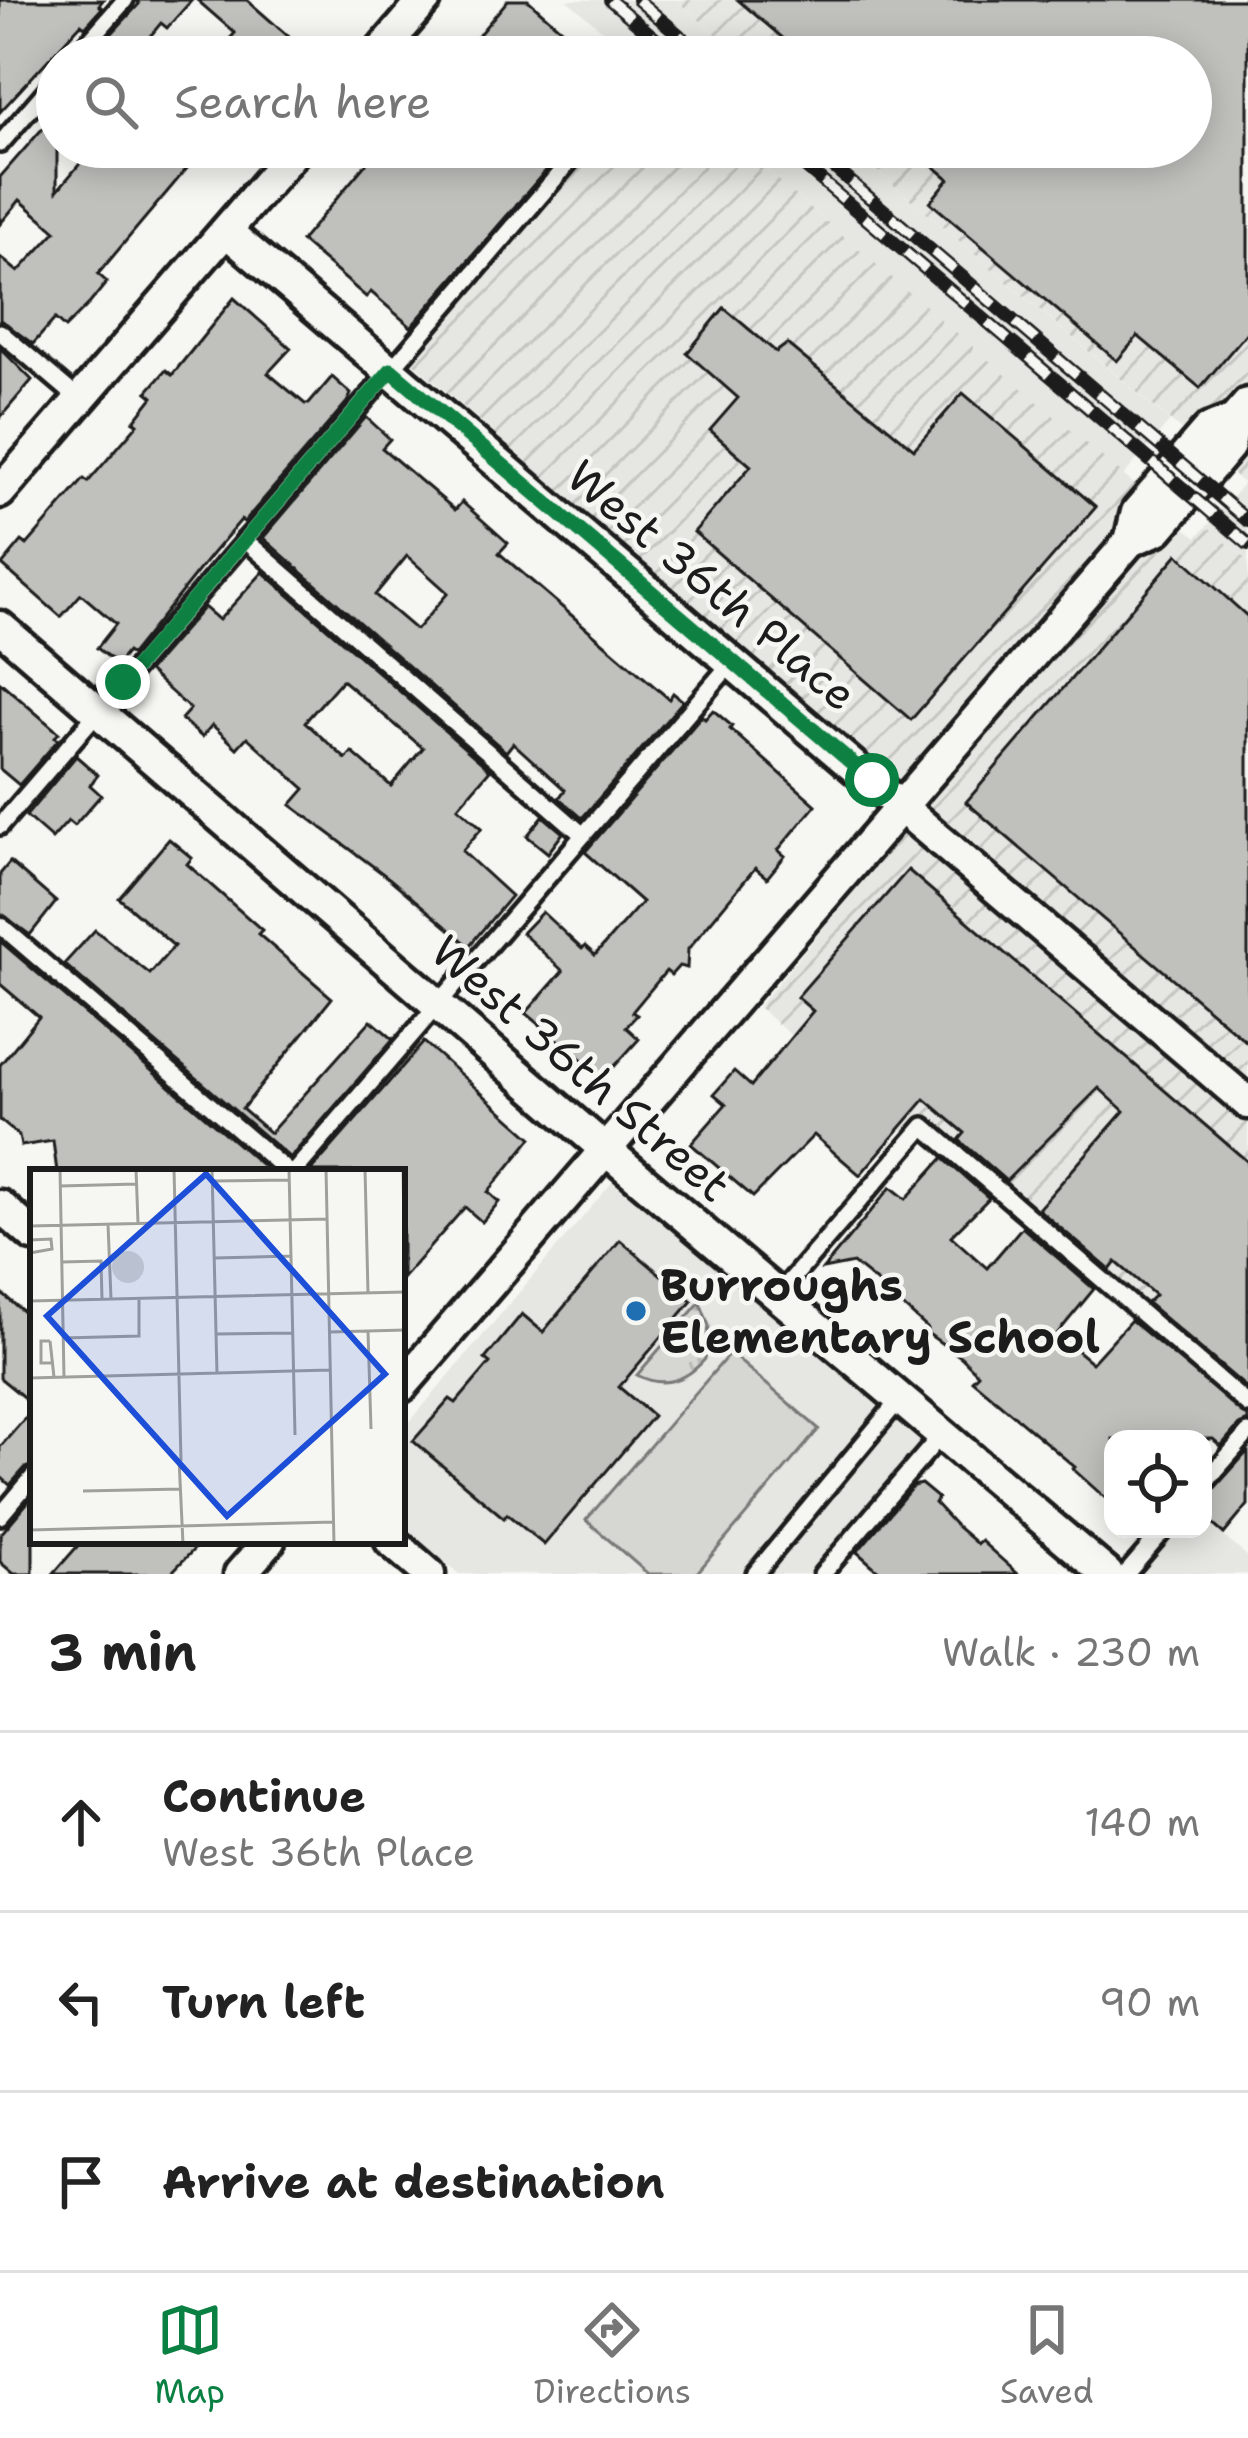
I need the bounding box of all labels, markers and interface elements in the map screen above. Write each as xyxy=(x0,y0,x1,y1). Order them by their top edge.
search box xyxy=(36,36,1212,168)
icon: search xyxy=(78,69,144,135)
text: Search here xyxy=(174,72,431,132)
street label: West 36th Place xyxy=(554,446,870,724)
route end xyxy=(96,655,150,709)
route start xyxy=(845,753,899,807)
street label: West 36th Street xyxy=(419,921,743,1215)
inset map xyxy=(30,1169,405,1544)
place label: Burroughs Elementary School xyxy=(660,1255,1100,1367)
marker: Burroughs Elementary School xyxy=(623,1298,649,1324)
map controls xyxy=(1104,1430,1212,1538)
button: locate xyxy=(1104,1430,1212,1538)
text: 3 min xyxy=(48,1618,197,1686)
text: Walk · 230 m xyxy=(942,1626,1200,1678)
text: Continue xyxy=(162,1766,366,1826)
icon: ahead xyxy=(48,1789,114,1855)
text: 140 m xyxy=(1084,1796,1200,1848)
text: West 36th Place xyxy=(162,1826,475,1878)
icon: left xyxy=(48,1969,114,2035)
text: Turn left xyxy=(162,1972,365,2032)
text: 90 m xyxy=(1099,1976,1200,2028)
icon: arrive xyxy=(48,2149,114,2215)
text: Arrive at destination xyxy=(162,2152,665,2212)
tab: Map xyxy=(154,2297,225,2414)
tab: Directions xyxy=(534,2297,691,2414)
tab: Saved xyxy=(1000,2297,1094,2414)

